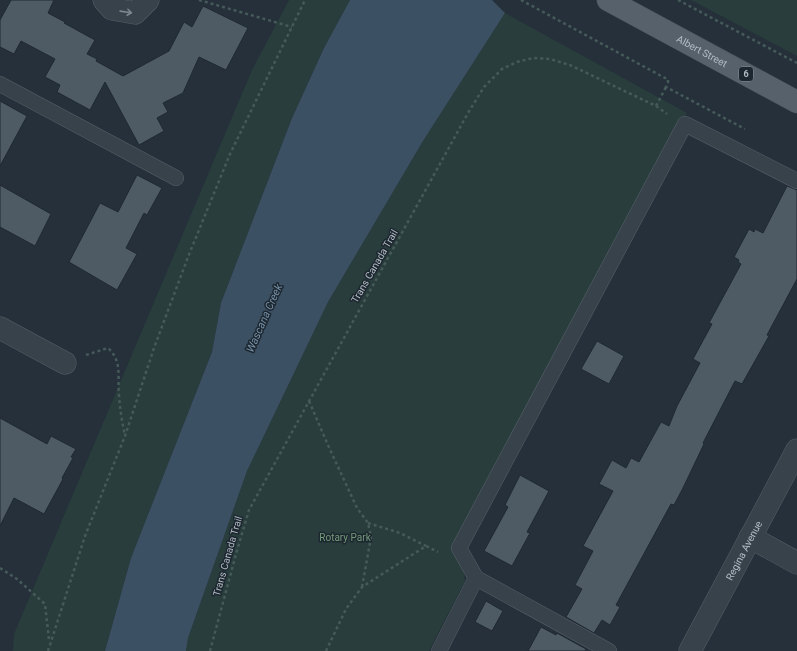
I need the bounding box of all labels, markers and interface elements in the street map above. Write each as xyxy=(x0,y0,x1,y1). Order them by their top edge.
one-way arrow xyxy=(119,8,132,16)
street label: Albert Street xyxy=(675,33,729,69)
road number: 6 xyxy=(739,67,753,81)
street label: Trans Canada Trail xyxy=(349,228,400,305)
water label: Wascana Creek xyxy=(244,281,286,354)
street label: Trans Canada Trail xyxy=(211,515,244,597)
street label: Regina Avenue xyxy=(724,519,764,582)
park label: Rotary Park xyxy=(319,532,372,543)

